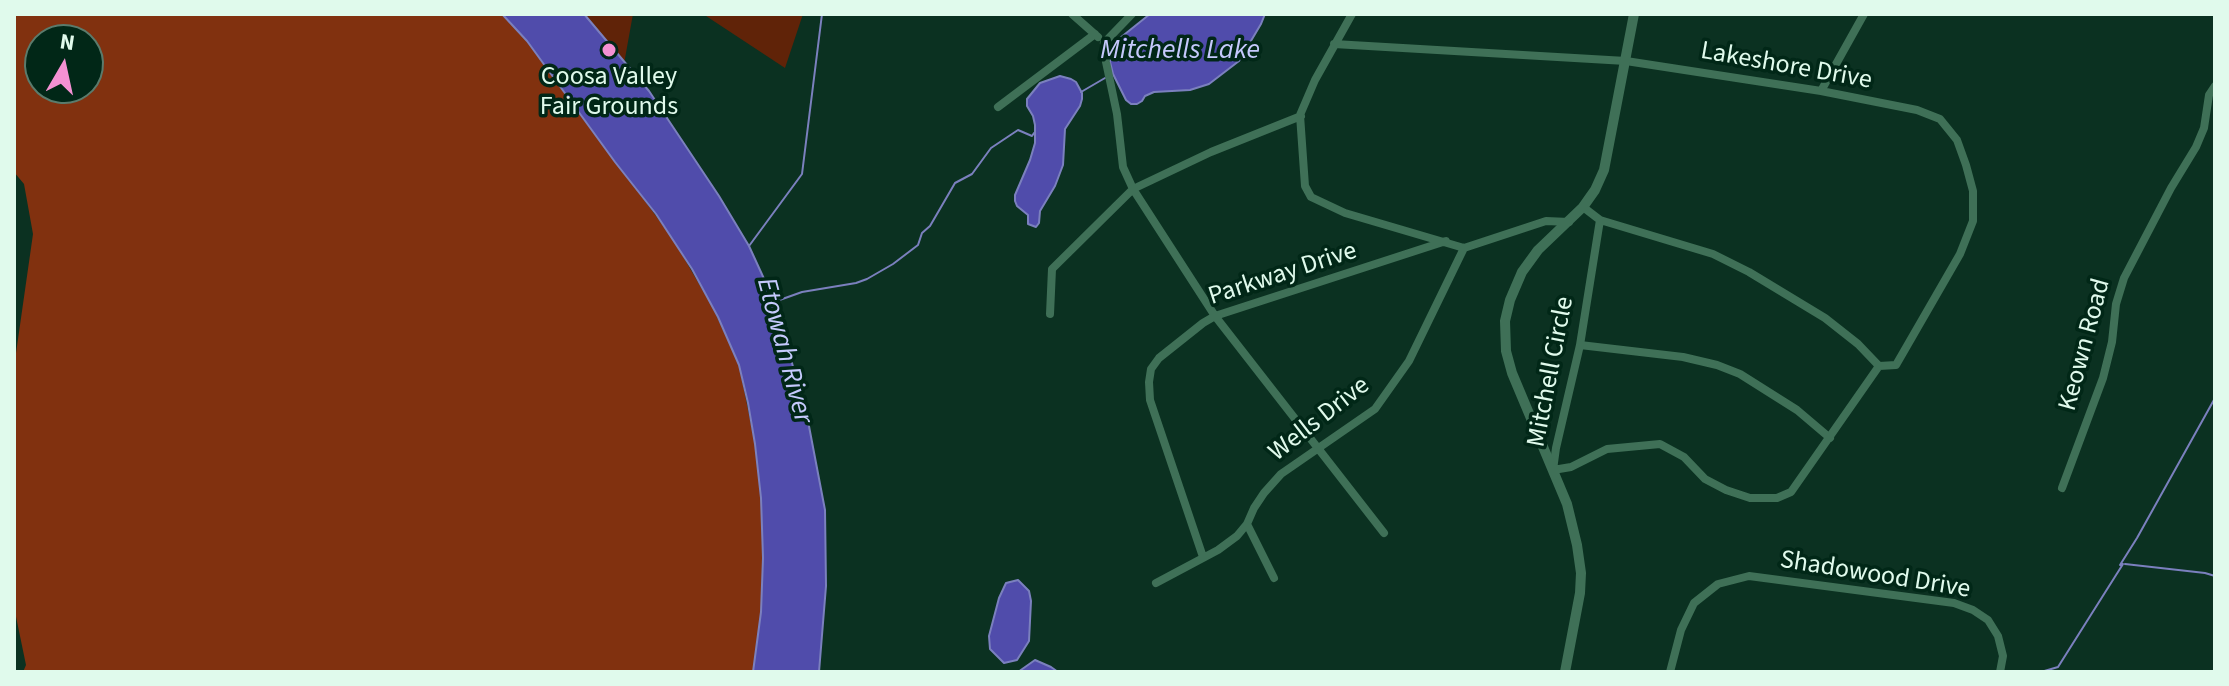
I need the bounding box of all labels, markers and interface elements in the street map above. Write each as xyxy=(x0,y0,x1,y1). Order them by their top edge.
north arrow xyxy=(24,24,104,104)
text: N xyxy=(58,25,77,59)
water label: Mitchells Lake xyxy=(1100,35,1260,69)
street label: Lakeshore Drive xyxy=(1698,37,1874,97)
marker: Coosa Valley Fair Grounds xyxy=(600,41,618,59)
place label: Coosa Valley Fair Grounds xyxy=(540,62,678,124)
street label: Parkway Drive xyxy=(1205,236,1361,314)
water label: Etowah River xyxy=(747,274,819,428)
street label: Keown Road xyxy=(2053,275,2119,415)
street label: Mitchell Circle xyxy=(1522,294,1582,450)
street label: Wells Drive xyxy=(1263,371,1377,469)
street label: Shadowood Drive xyxy=(1778,546,1972,606)

